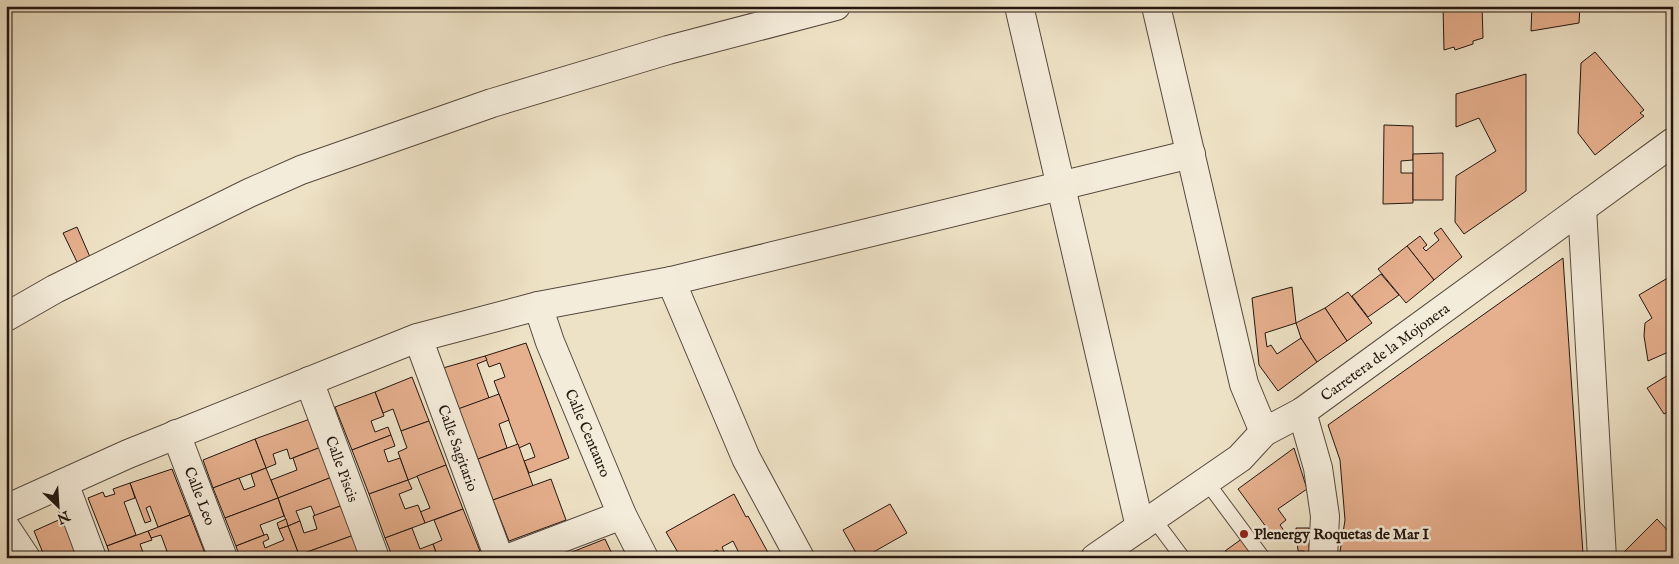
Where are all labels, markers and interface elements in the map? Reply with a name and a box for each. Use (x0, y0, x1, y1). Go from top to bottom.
street label: Carretera de la Mojonera (1317, 299, 1454, 406)
street label: Calle Centauro (560, 386, 615, 480)
street label: Calle Sagitario (433, 402, 482, 494)
street label: Calle Piscis (321, 433, 362, 505)
street label: Calle Leo (180, 464, 219, 528)
north arrow (32, 482, 82, 532)
text: N (54, 506, 73, 528)
place label: Plenergy Roquetas de Mar I (1254, 525, 1429, 544)
marker: Plenergy Roquetas de Mar I (1238, 528, 1250, 540)

